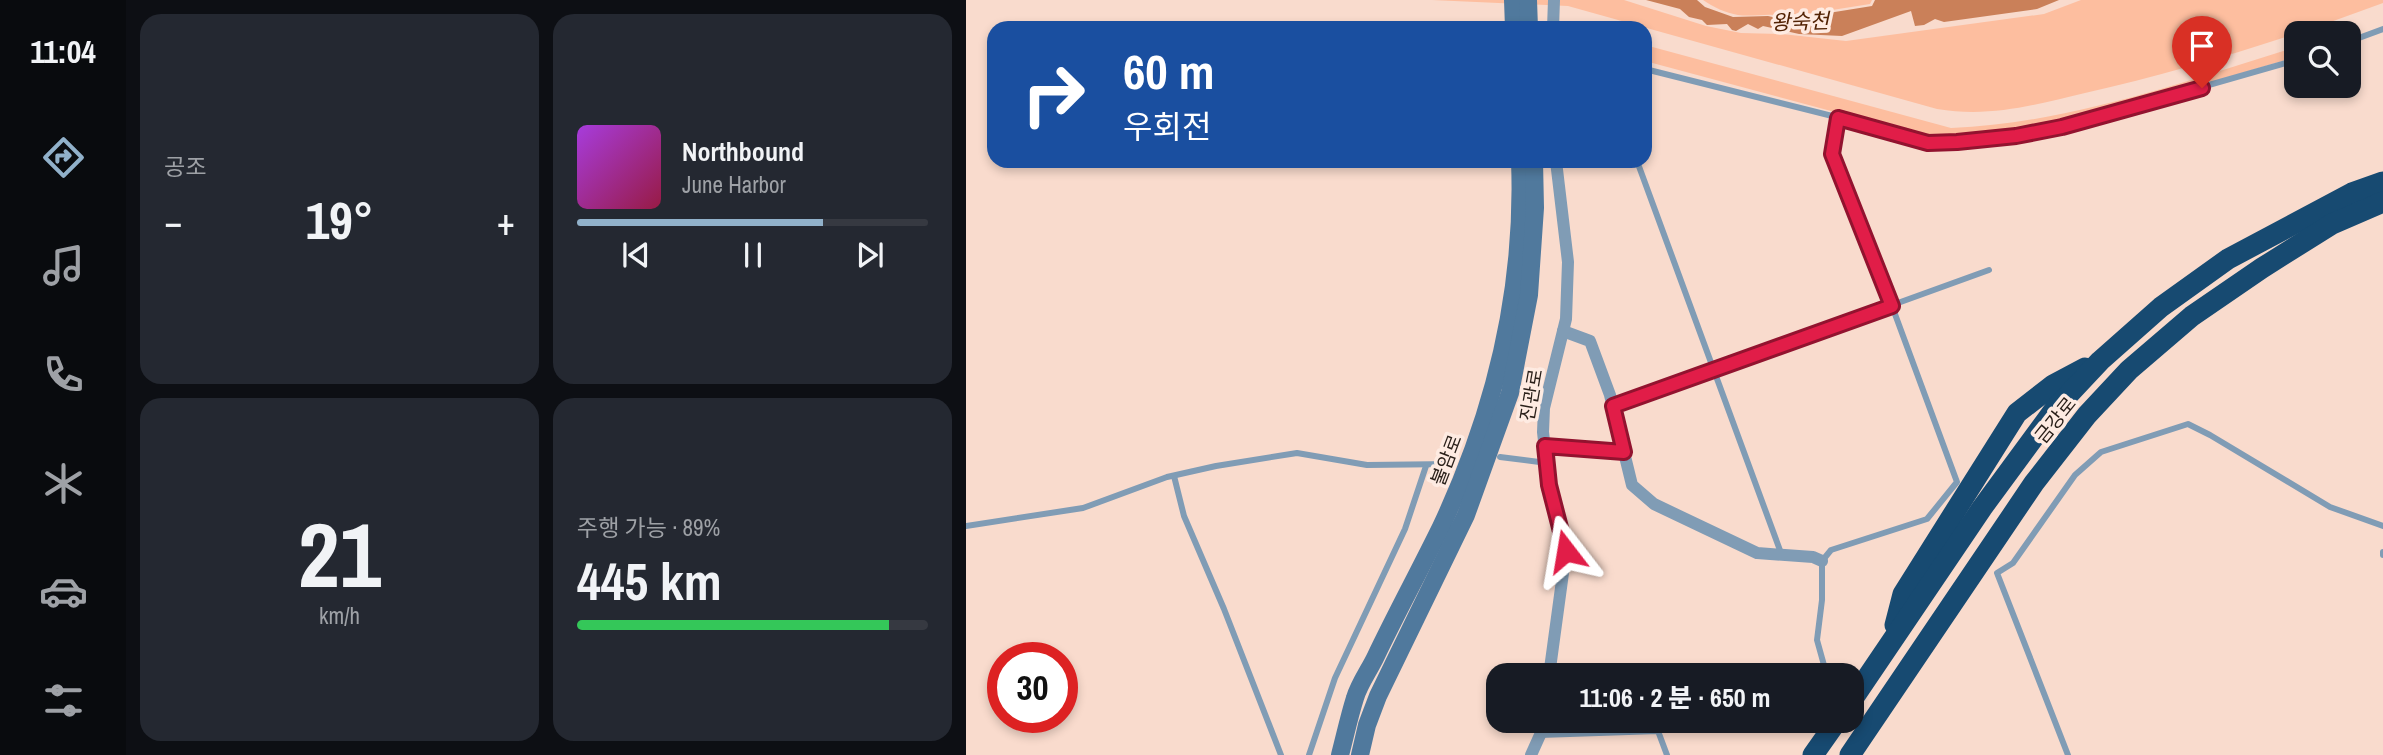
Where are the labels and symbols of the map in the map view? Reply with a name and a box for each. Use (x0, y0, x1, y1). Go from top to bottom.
water label: 왕숙천 (1771, 6, 1832, 37)
pin (2172, 16, 2232, 88)
street label: 진관로 (1514, 367, 1548, 423)
street label: 금강로 (2028, 391, 2082, 449)
street label: 불암로 (1424, 431, 1468, 489)
position arrow (1529, 514, 1603, 588)
speed limit sign: 30 (987, 642, 1078, 733)

